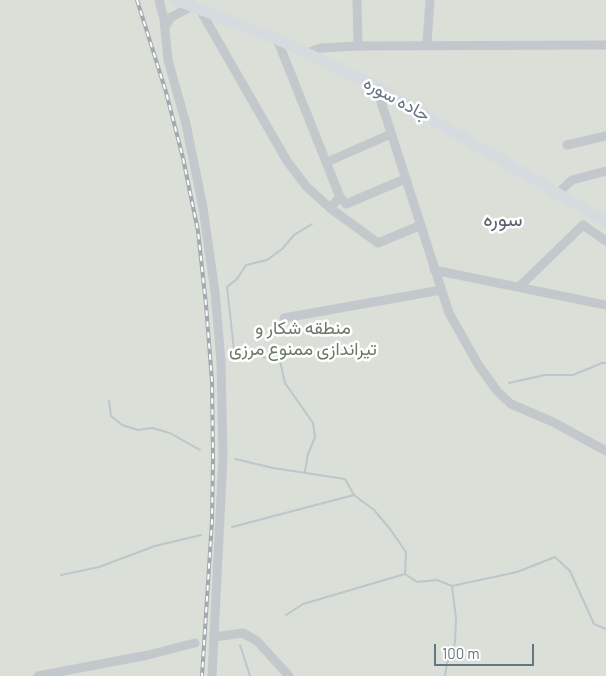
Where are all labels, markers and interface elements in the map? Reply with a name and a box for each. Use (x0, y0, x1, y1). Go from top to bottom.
street label: جاده سوره (360, 72, 434, 126)
district label: سوره (483, 207, 523, 231)
park label: منطقه شکار و تیراندازی ممنوع مرزی (229, 317, 377, 359)
scale bar (436, 634, 536, 666)
text: 100 m (442, 644, 480, 662)

